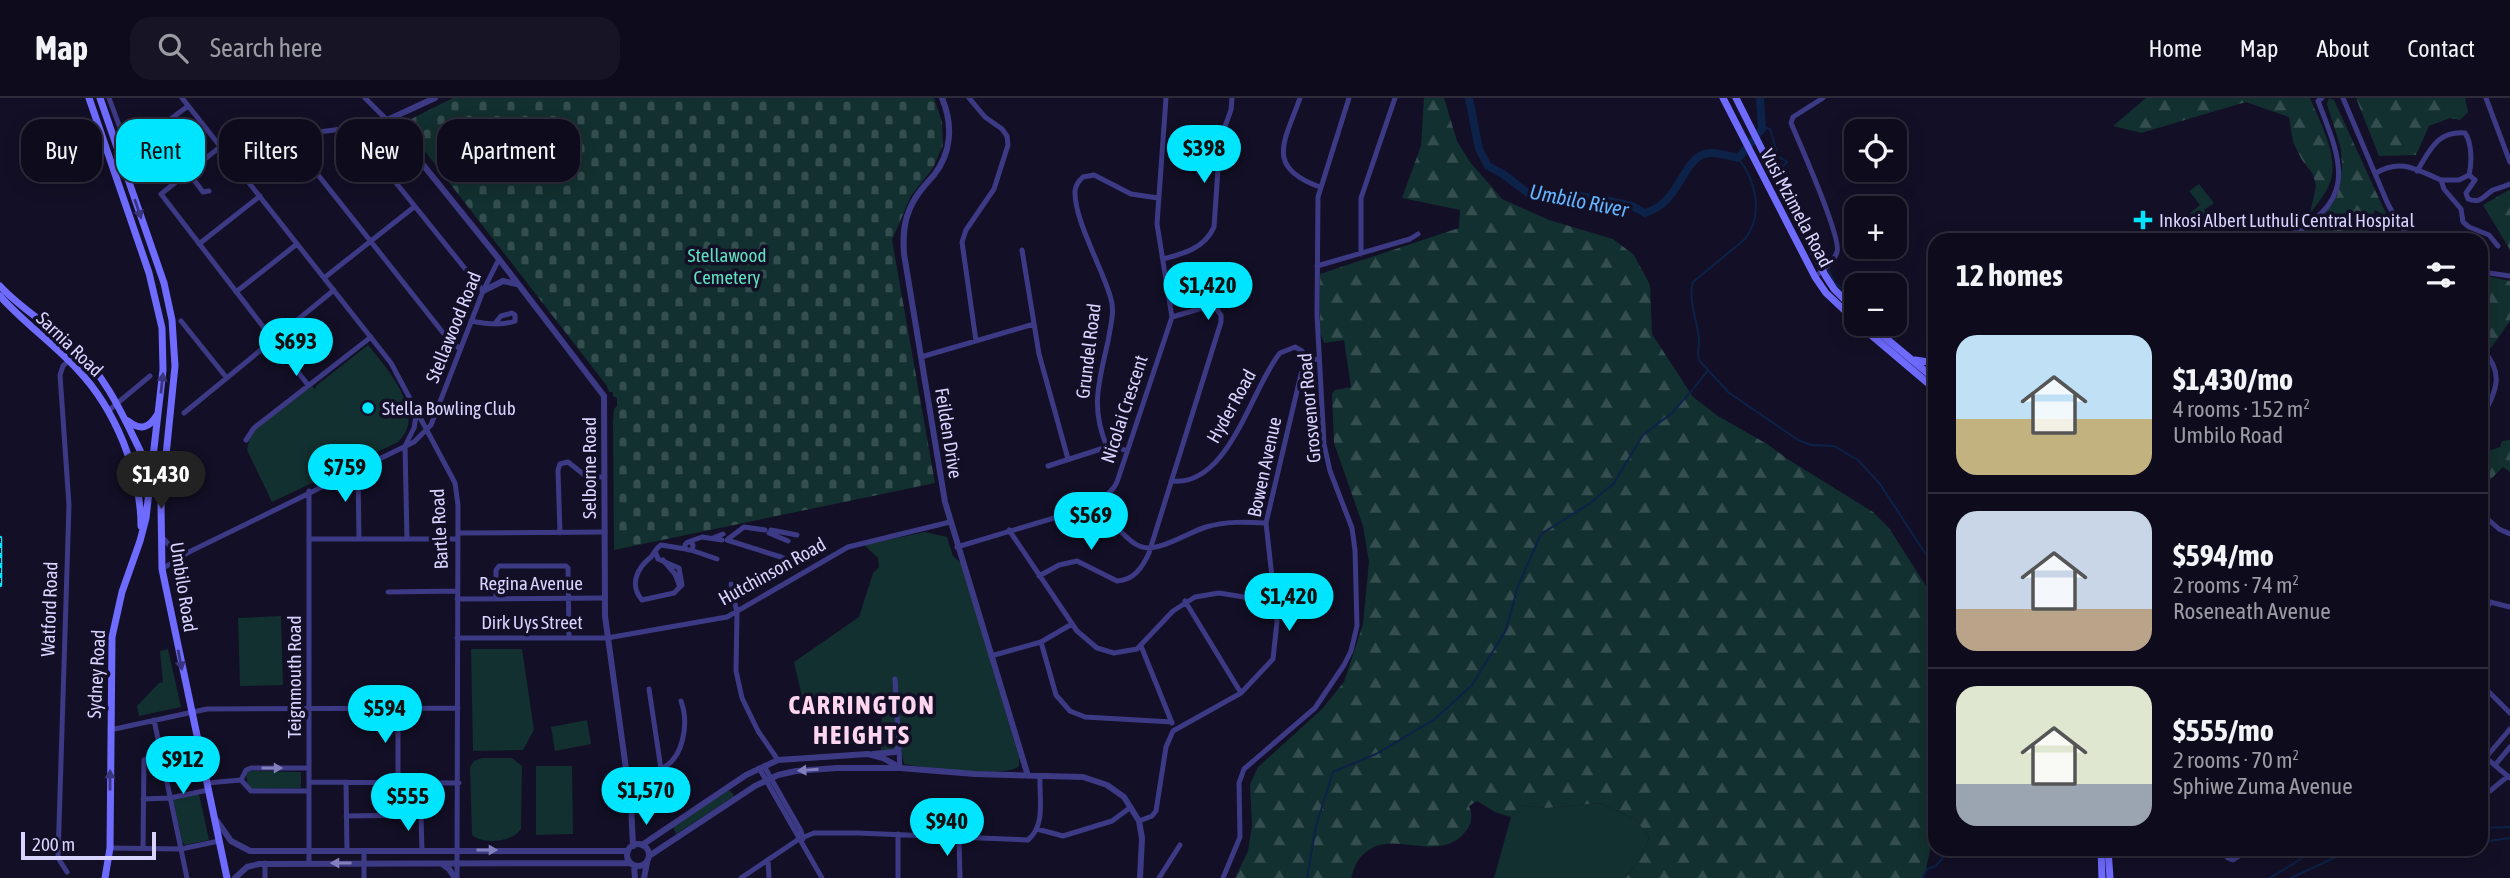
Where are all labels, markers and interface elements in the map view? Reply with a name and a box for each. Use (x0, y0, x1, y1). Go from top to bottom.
search box (130, 17, 620, 80)
text: Map (35, 29, 88, 67)
icon: search (154, 29, 192, 67)
text: Search here (210, 33, 322, 63)
text: Home (2148, 35, 2202, 62)
text: Map (2240, 35, 2278, 62)
text: About (2316, 35, 2369, 62)
text: Contact (2407, 35, 2475, 62)
chip: Buy (21, 119, 102, 182)
chip: Rent (116, 119, 205, 182)
chip: Filters (219, 119, 322, 182)
chip: New (336, 119, 423, 182)
chip: Apartment (437, 119, 580, 182)
map controls (1844, 119, 1907, 336)
button: locate (1844, 119, 1907, 182)
pin: $398 (1163, 126, 1245, 185)
text: $398 (1183, 135, 1225, 161)
street label: Vusi Mzimela Road (1757, 145, 1837, 271)
water label: Umbilo River (1528, 179, 1631, 221)
button: + (1844, 196, 1907, 259)
one-way arrow (133, 198, 144, 219)
place label: Inkosi Albert Luthuli Central Hospital (2159, 209, 2414, 231)
marker: Inkosi Albert Luthuli Central Hospital (2133, 210, 2153, 230)
park label: Stellawood Cemetery (688, 244, 766, 288)
icon: filters (2422, 256, 2460, 294)
text: 12 homes (1956, 258, 2063, 292)
pin: $1,420 (1151, 262, 1265, 322)
street label: Stellawood Road (421, 268, 485, 386)
text: $1,420 (1180, 272, 1237, 298)
button: − (1844, 273, 1907, 336)
street label: Grundel Road (1071, 302, 1105, 400)
street label: Sarnia Road (32, 307, 108, 381)
pin: $693 (255, 318, 337, 378)
text: $693 (275, 328, 317, 354)
street label: Nicolai Crescent (1096, 352, 1152, 466)
street label: Grosvenor Road (1293, 352, 1325, 464)
text: $1,430/mo (2173, 362, 2293, 396)
icon: home (2012, 363, 2096, 447)
street label: Hyder Road (1202, 365, 1260, 447)
one-way arrow (156, 372, 167, 394)
street label: Feilden Drive (931, 386, 967, 480)
text: 4 rooms · 152 m² (2173, 396, 2310, 422)
place label: Stella Bowling Club (382, 397, 516, 419)
marker: Stella Bowling Club (360, 400, 376, 416)
street label: Bowen Avenue (1243, 415, 1285, 519)
street label: Selborne Road (578, 417, 600, 519)
text: Umbilo Road (2173, 422, 2283, 448)
pin: $759 (304, 444, 386, 504)
pin: $1,430 (104, 452, 218, 511)
text: $759 (324, 454, 366, 480)
text: $1,430 (133, 461, 190, 487)
street label: Bartle Road (426, 488, 452, 570)
pin: $569 (1050, 492, 1132, 552)
text: $569 (1070, 502, 1112, 528)
street label: Hutchinson Road (715, 533, 829, 609)
text: $594/mo (2173, 538, 2274, 572)
icon: home (2012, 539, 2096, 623)
street label: Umbilo Road (166, 540, 202, 634)
street label: Watford Road (36, 561, 62, 657)
street label: Regina Avenue (479, 572, 583, 594)
text: 2 rooms · 74 m² (2173, 572, 2299, 598)
pin: $1,420 (1232, 574, 1346, 633)
text: $1,420 (1261, 583, 1318, 609)
text: Roseneath Avenue (2173, 598, 2331, 624)
street label: Dirk Uys Street (481, 611, 583, 633)
street label: Teignmouth Road (283, 616, 305, 738)
street label: Sydney Road (83, 629, 109, 719)
one-way arrow (175, 649, 186, 671)
pin: $594 (344, 686, 426, 745)
district label: CARRINGTON HEIGHTS (788, 690, 936, 750)
text: $594 (364, 695, 406, 721)
text: $555/mo (2173, 713, 2274, 747)
icon: home (2012, 714, 2096, 798)
pin: $912 (142, 736, 224, 796)
text: $912 (162, 746, 204, 772)
text: 2 rooms · 70 m² (2173, 747, 2299, 773)
one-way arrow (261, 762, 283, 774)
one-way arrow (796, 765, 818, 776)
one-way arrow (104, 768, 116, 790)
pin: $1,570 (589, 768, 703, 827)
text: Sphiwe Zuma Avenue (2173, 773, 2353, 799)
pin: $555 (367, 774, 449, 833)
text: $1,570 (618, 777, 675, 803)
text: $555 (387, 783, 429, 809)
pin: $940 (906, 798, 988, 858)
text: $940 (926, 808, 968, 834)
scale bar (21, 829, 156, 861)
text: 200 m (32, 833, 75, 855)
one-way arrow (476, 844, 498, 856)
one-way arrow (330, 857, 352, 869)

